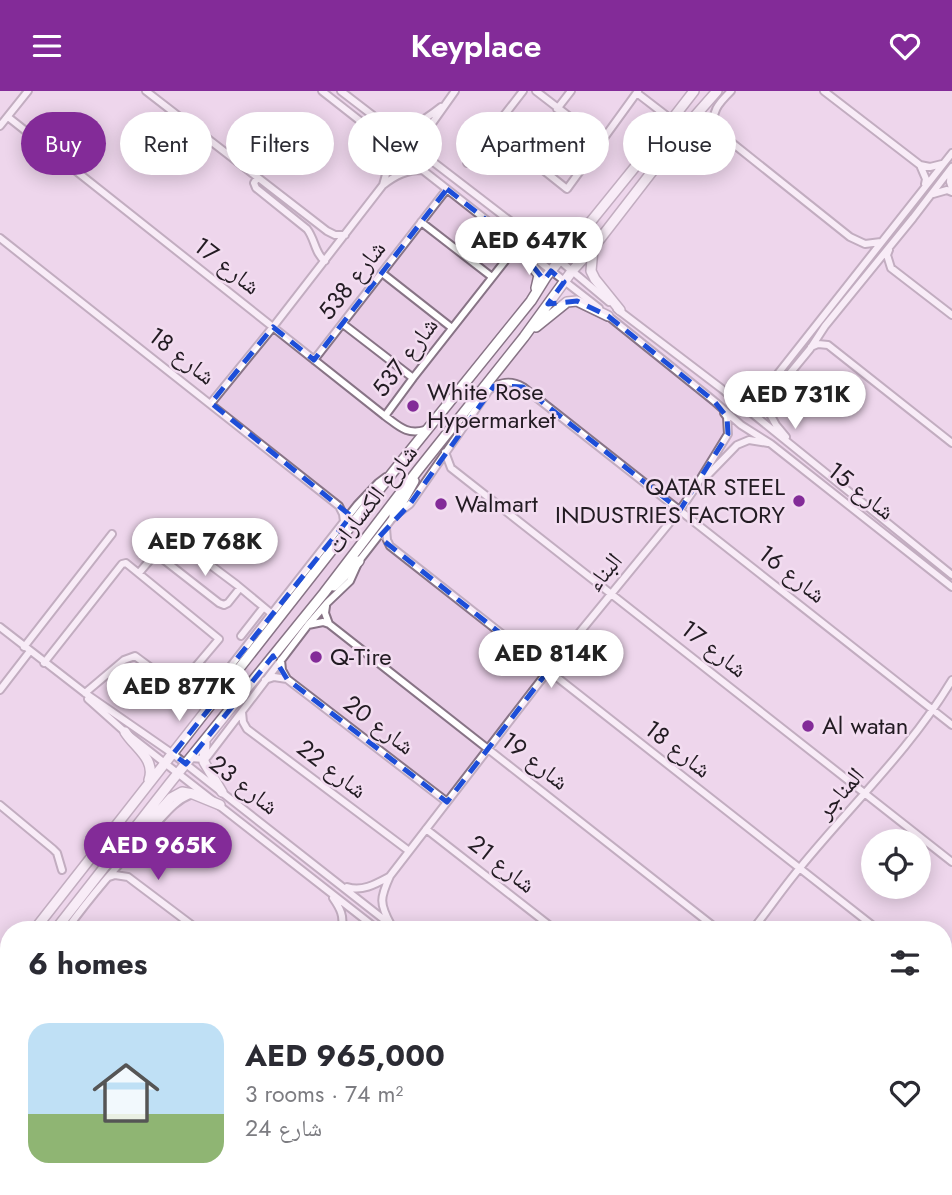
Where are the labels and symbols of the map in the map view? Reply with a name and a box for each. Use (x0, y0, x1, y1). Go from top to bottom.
pin: AED 647K (457, 218, 601, 277)
street label: شارع 17 (186, 228, 268, 303)
street label: شارع 538 (309, 232, 394, 327)
street label: شارع 537 (363, 310, 446, 404)
street label: شارع 18 (141, 318, 223, 393)
pin: AED 731K (723, 371, 867, 431)
place label: White Rose Hypermarket (427, 374, 556, 437)
marker: White Rose Hypermarket (405, 398, 421, 414)
street label: شارع الكسارات (318, 437, 425, 561)
street label: شارع 15 (820, 453, 902, 528)
place label: QATAR STEEL INDUSTRIES FACTORY (555, 469, 786, 532)
place label: Walmart (455, 486, 538, 521)
marker: QATAR STEEL INDUSTRIES FACTORY (791, 493, 807, 509)
marker: Walmart (433, 496, 449, 512)
pin: AED 768K (133, 519, 277, 578)
street label: شارع 16 (751, 536, 834, 611)
street label: البناء (577, 545, 630, 599)
street label: شارع 17 (673, 611, 755, 686)
pin: AED 814K (479, 631, 623, 690)
place label: Q-Tire (330, 639, 392, 674)
marker: Q-Tire (308, 649, 324, 665)
pin: AED 877K (107, 663, 251, 723)
street label: شارع 20 (336, 686, 422, 763)
place label: Al watan (822, 708, 908, 743)
street label: شارع 18 (637, 711, 719, 786)
marker: Al watan (800, 718, 816, 734)
street label: شارع 19 (494, 723, 577, 798)
street label: شارع 22 (290, 731, 375, 807)
street label: شارع 23 (202, 746, 286, 823)
street label: المناجر (806, 759, 872, 827)
pin: AED 965K (86, 823, 230, 882)
street label: شارع 21 (461, 826, 544, 901)

